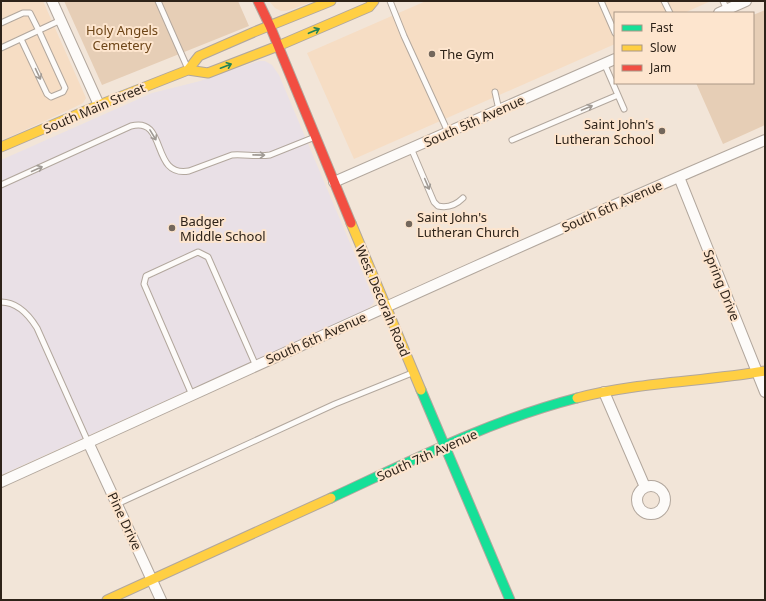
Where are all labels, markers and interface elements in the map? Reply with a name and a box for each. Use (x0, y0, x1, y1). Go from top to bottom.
legend (614, 12, 754, 84)
text: Fast (650, 19, 674, 36)
park label: Holy Angels Cemetery (86, 21, 158, 54)
one-way arrow (307, 27, 319, 34)
text: Slow (650, 39, 677, 56)
place label: The Gym (440, 45, 494, 63)
marker: The Gym (427, 49, 437, 59)
text: Jam (649, 59, 671, 76)
one-way arrow (219, 62, 231, 70)
one-way arrow (35, 68, 42, 80)
street label: South Main Street (40, 78, 148, 138)
street label: South 5th Avenue (421, 91, 527, 151)
one-way arrow (580, 104, 592, 111)
place label: Saint John's Lutheran School (555, 115, 654, 148)
marker: Saint John's Lutheran School (657, 126, 667, 136)
one-way arrow (149, 129, 157, 141)
one-way arrow (252, 152, 265, 159)
one-way arrow (30, 164, 42, 172)
street label: South 6th Avenue (559, 176, 665, 236)
one-way arrow (423, 178, 431, 190)
place label: Saint John's Lutheran Church (417, 208, 519, 241)
place label: Badger Middle School (180, 212, 266, 245)
marker: Saint John's Lutheran Church (404, 219, 414, 229)
marker: Badger Middle School (167, 223, 177, 233)
street label: West Decorah Road (351, 243, 415, 359)
street label: Spring Drive (700, 247, 744, 323)
street label: South 6th Avenue (263, 308, 369, 368)
street label: South 7th Avenue (374, 425, 480, 485)
street label: Pine Drive (104, 489, 146, 553)

